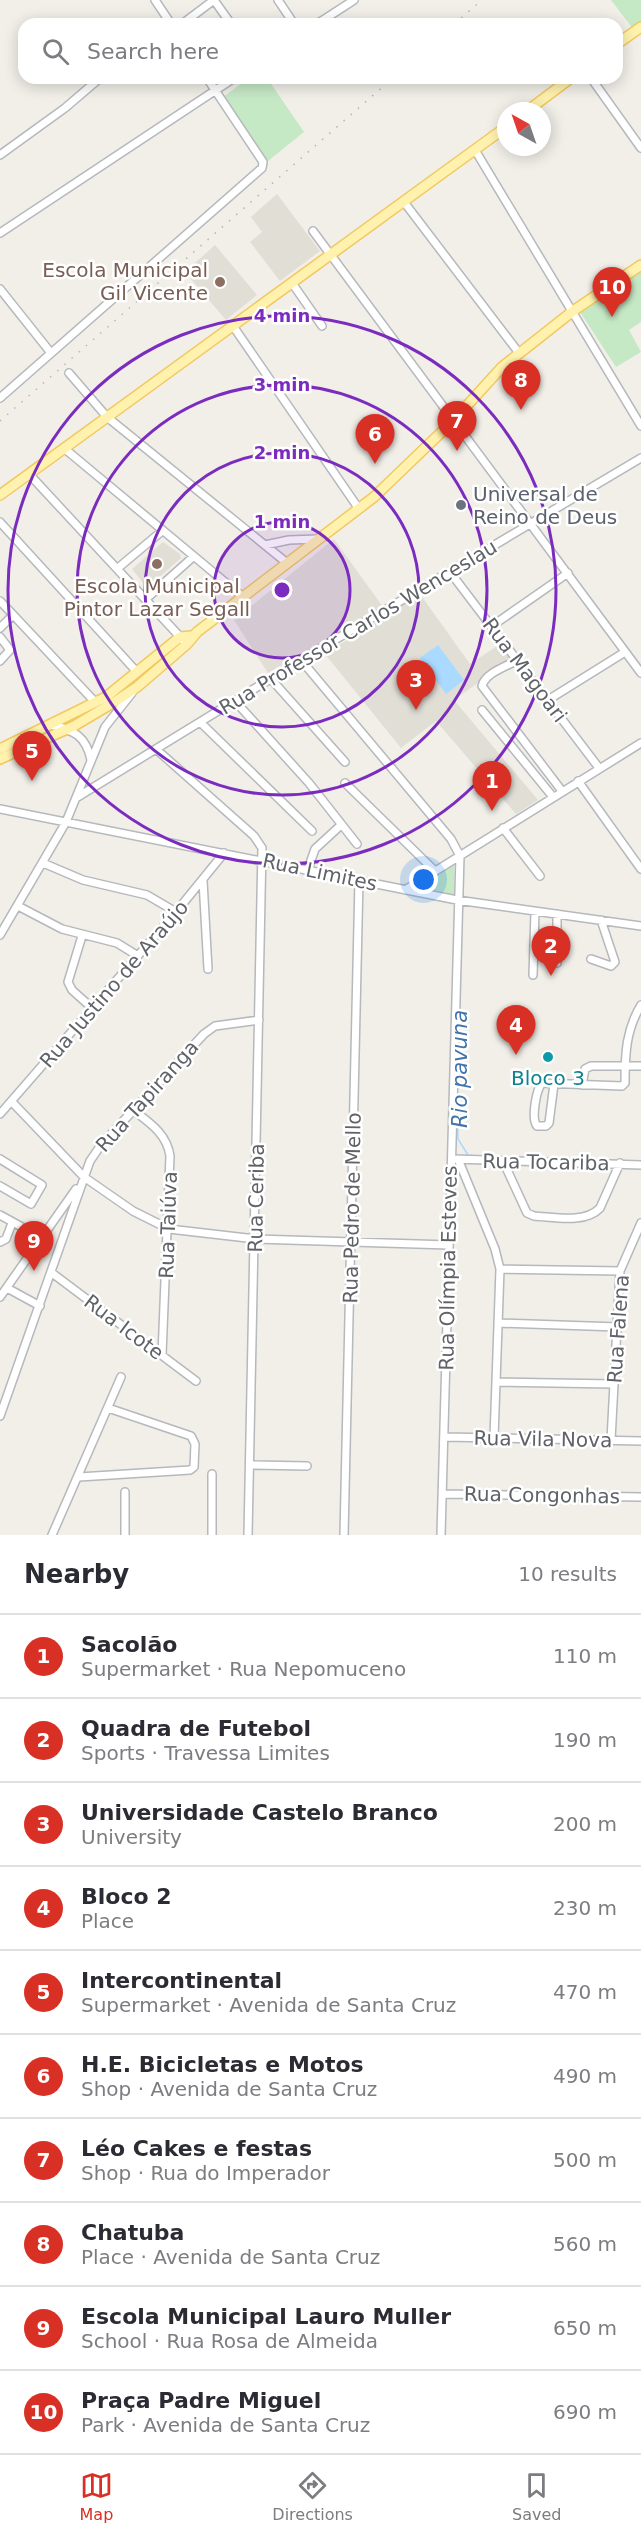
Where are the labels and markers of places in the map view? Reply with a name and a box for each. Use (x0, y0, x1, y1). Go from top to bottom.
place label: Escola Municipal Gil Vicente (42, 258, 208, 305)
pin: 10 (592, 268, 632, 317)
marker: Escola Municipal Gil Vicente (213, 275, 227, 289)
pin: 8 (502, 360, 540, 410)
pin: 7 (438, 402, 476, 451)
pin: 6 (356, 414, 394, 464)
place label: Universal de Reino de Deus (473, 482, 617, 529)
marker: Universal de Reino de Deus (454, 498, 468, 512)
marker: Escola Municipal Pintor Lazar Segall (150, 557, 164, 571)
place label: Escola Municipal Pintor Lazar Segall (64, 574, 250, 621)
centre of rings (272, 580, 292, 600)
pin: 3 (396, 660, 436, 710)
pin: 5 (12, 732, 51, 781)
pin: 1 (472, 762, 512, 811)
pin: 2 (532, 926, 570, 976)
pin: 4 (496, 1006, 536, 1055)
marker: Bloco 3 (541, 1050, 555, 1064)
place label: Bloco 3 (511, 1066, 585, 1090)
pin: 9 (15, 1222, 54, 1271)

